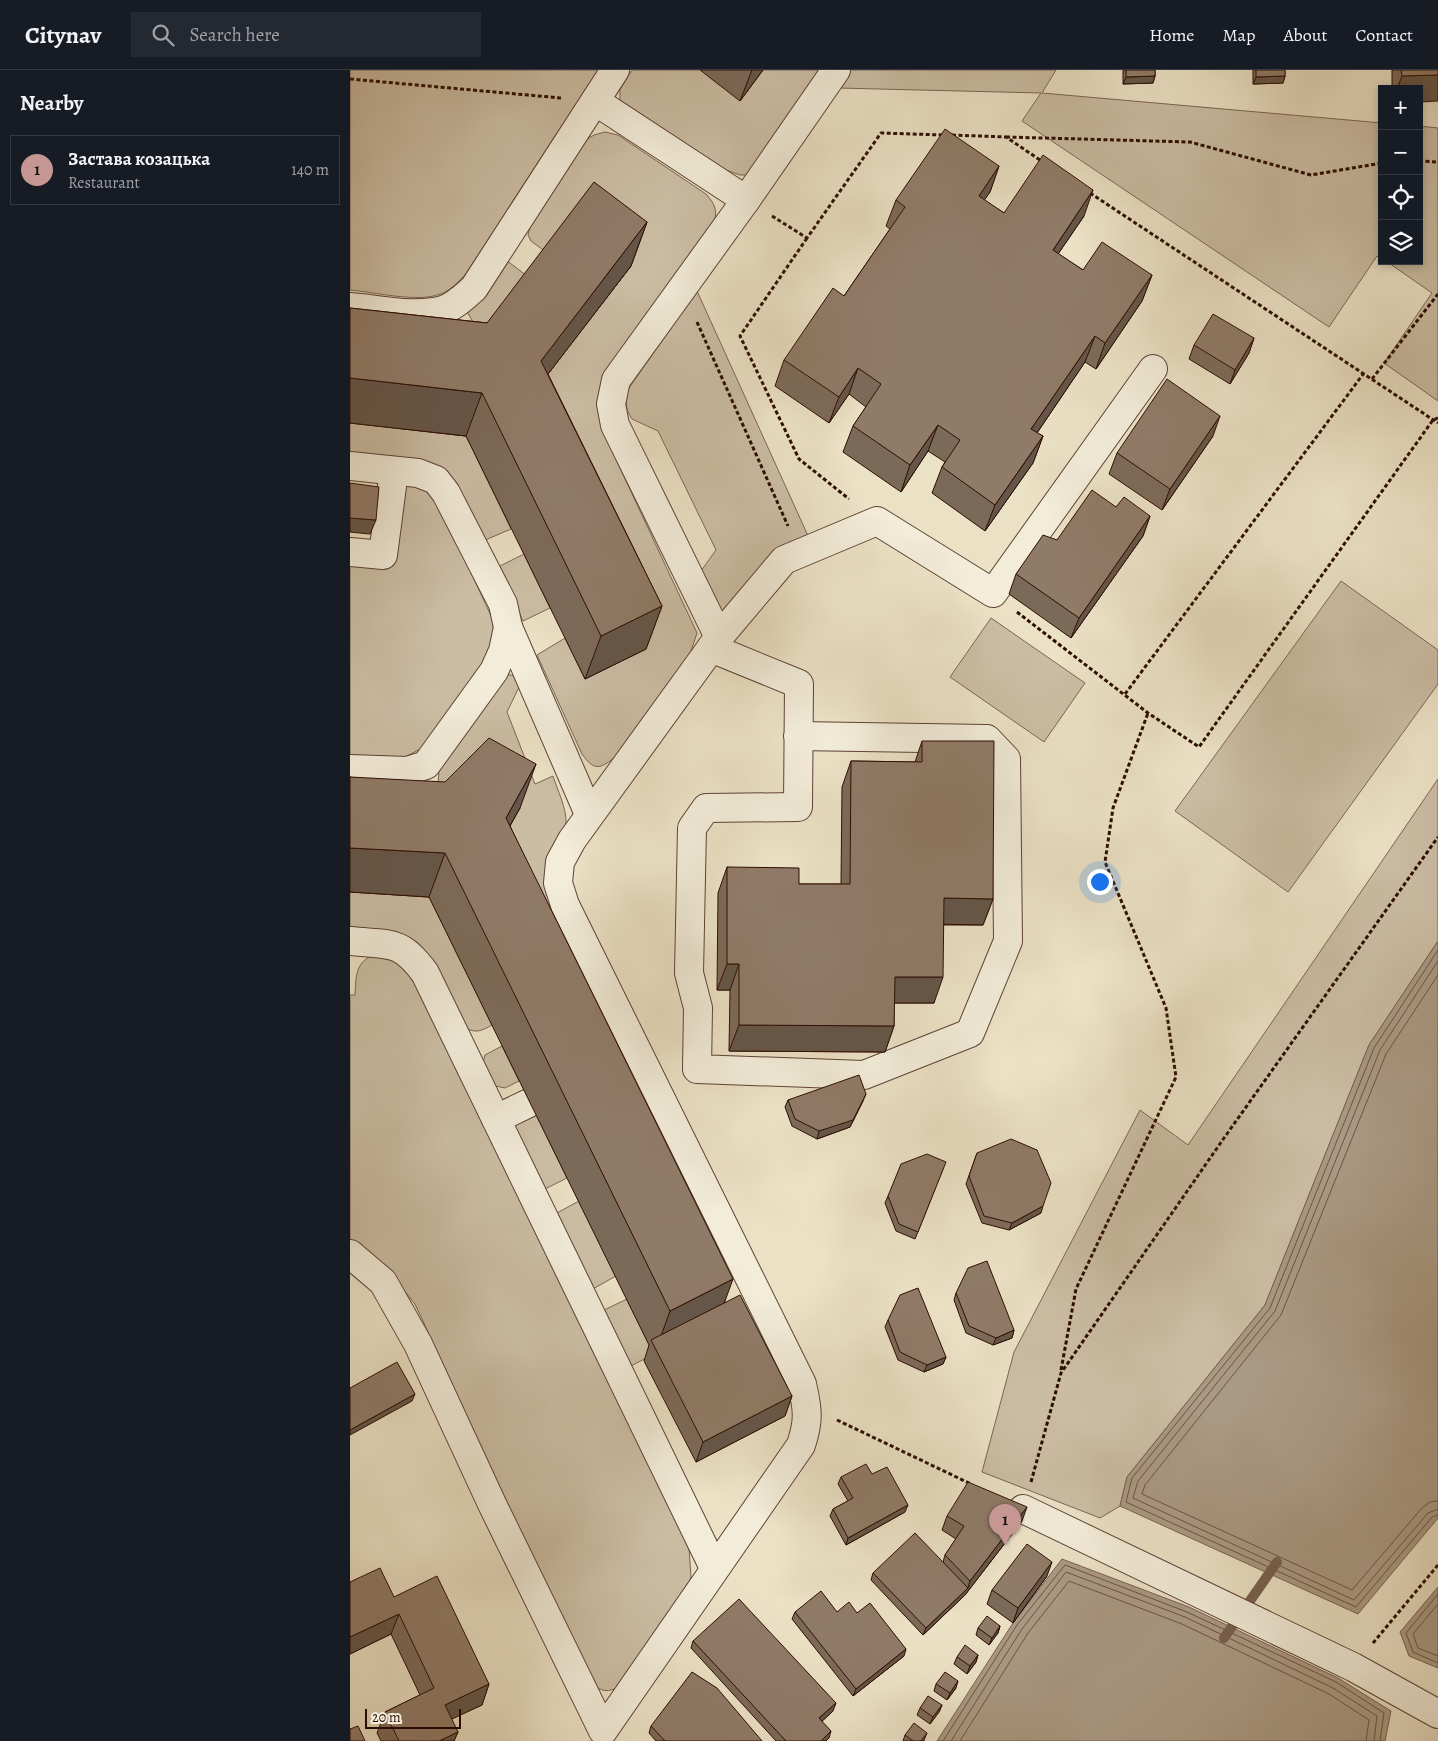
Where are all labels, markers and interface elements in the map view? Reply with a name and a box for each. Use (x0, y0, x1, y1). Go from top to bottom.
search box (131, 12, 481, 57)
text: Citynav (25, 19, 101, 51)
icon: search (149, 21, 177, 49)
text: Search here (189, 22, 280, 48)
text: Home (1149, 23, 1194, 47)
text: Map (1222, 23, 1255, 47)
text: About (1283, 23, 1327, 47)
text: Contact (1355, 23, 1413, 47)
map controls (1378, 85, 1423, 265)
button: + (1378, 85, 1423, 130)
text: Nearby (20, 89, 83, 117)
button: − (1378, 130, 1423, 175)
text: Застава козацька (68, 146, 210, 172)
text: 1 (34, 159, 40, 181)
text: 140 m (291, 159, 329, 181)
text: Restaurant (68, 172, 140, 194)
button: locate (1378, 175, 1423, 220)
button: layers (1378, 220, 1423, 265)
your location (1087, 869, 1113, 895)
pin: 1 (989, 1504, 1021, 1545)
scale bar (365, 1706, 461, 1729)
text: 20 m (372, 1708, 401, 1727)

